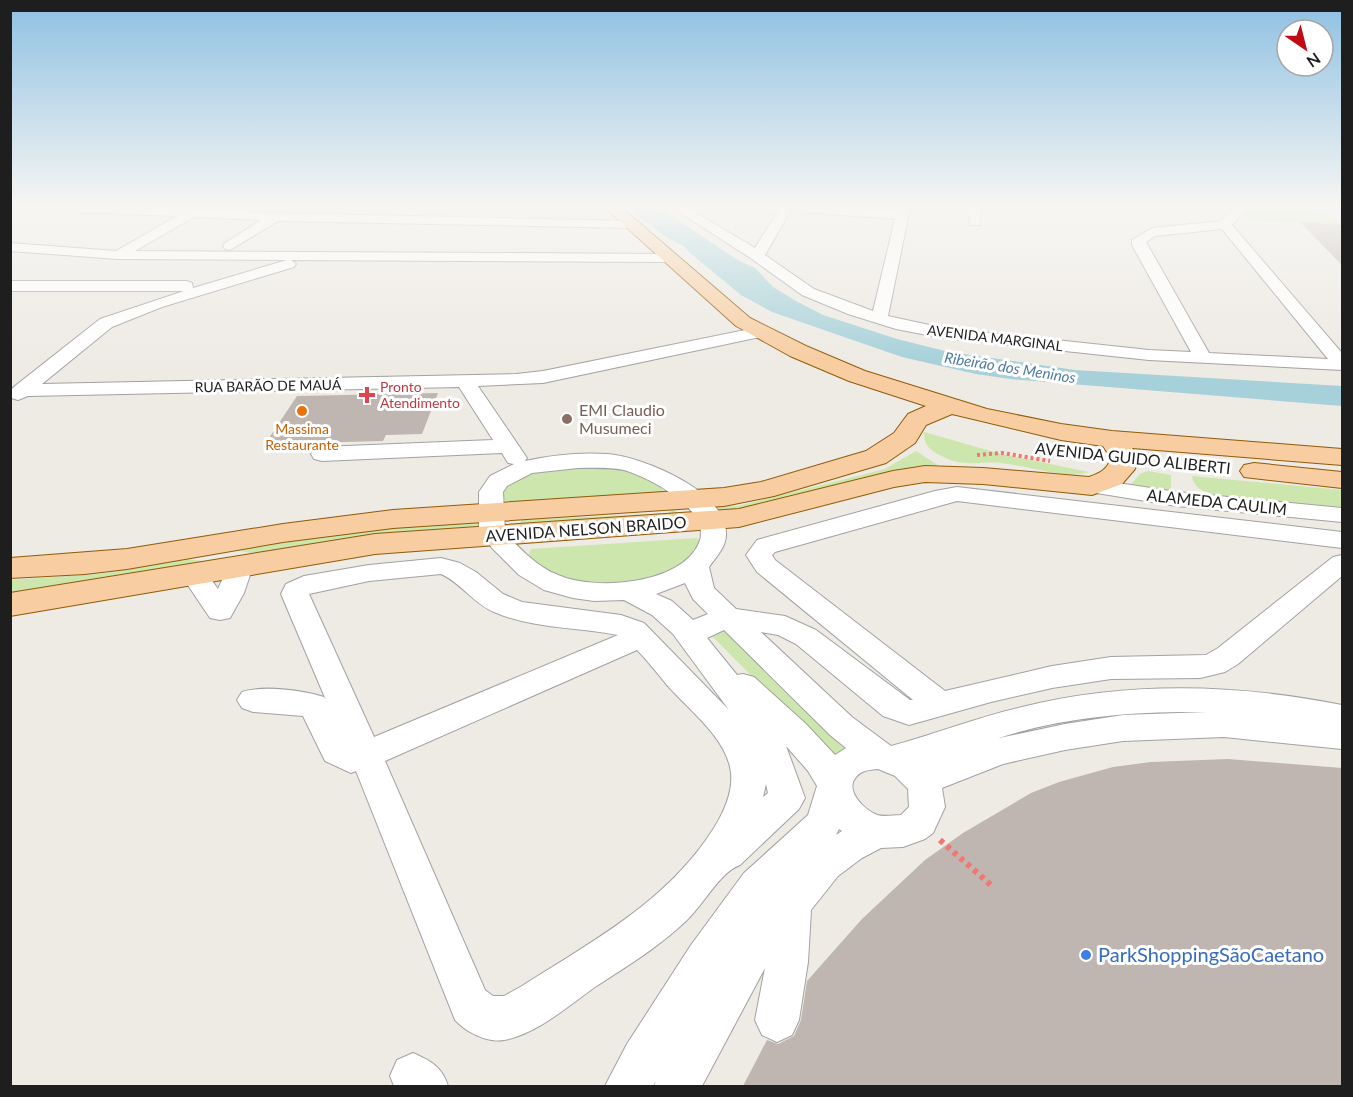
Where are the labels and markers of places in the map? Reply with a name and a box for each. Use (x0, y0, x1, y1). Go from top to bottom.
place label: Pronto Atendimento (380, 378, 460, 411)
marker: Pronto Atendimento (358, 386, 376, 404)
place label: EMI Claudio Musumeci (579, 400, 665, 437)
marker: Massima Restaurante (295, 404, 309, 418)
marker: EMI Claudio Musumeci (560, 412, 574, 426)
place label: Massima Restaurante (265, 420, 339, 453)
place label: ParkShoppingSãoCaetano (1098, 942, 1324, 966)
marker: ParkShoppingSãoCaetano (1079, 948, 1093, 962)

